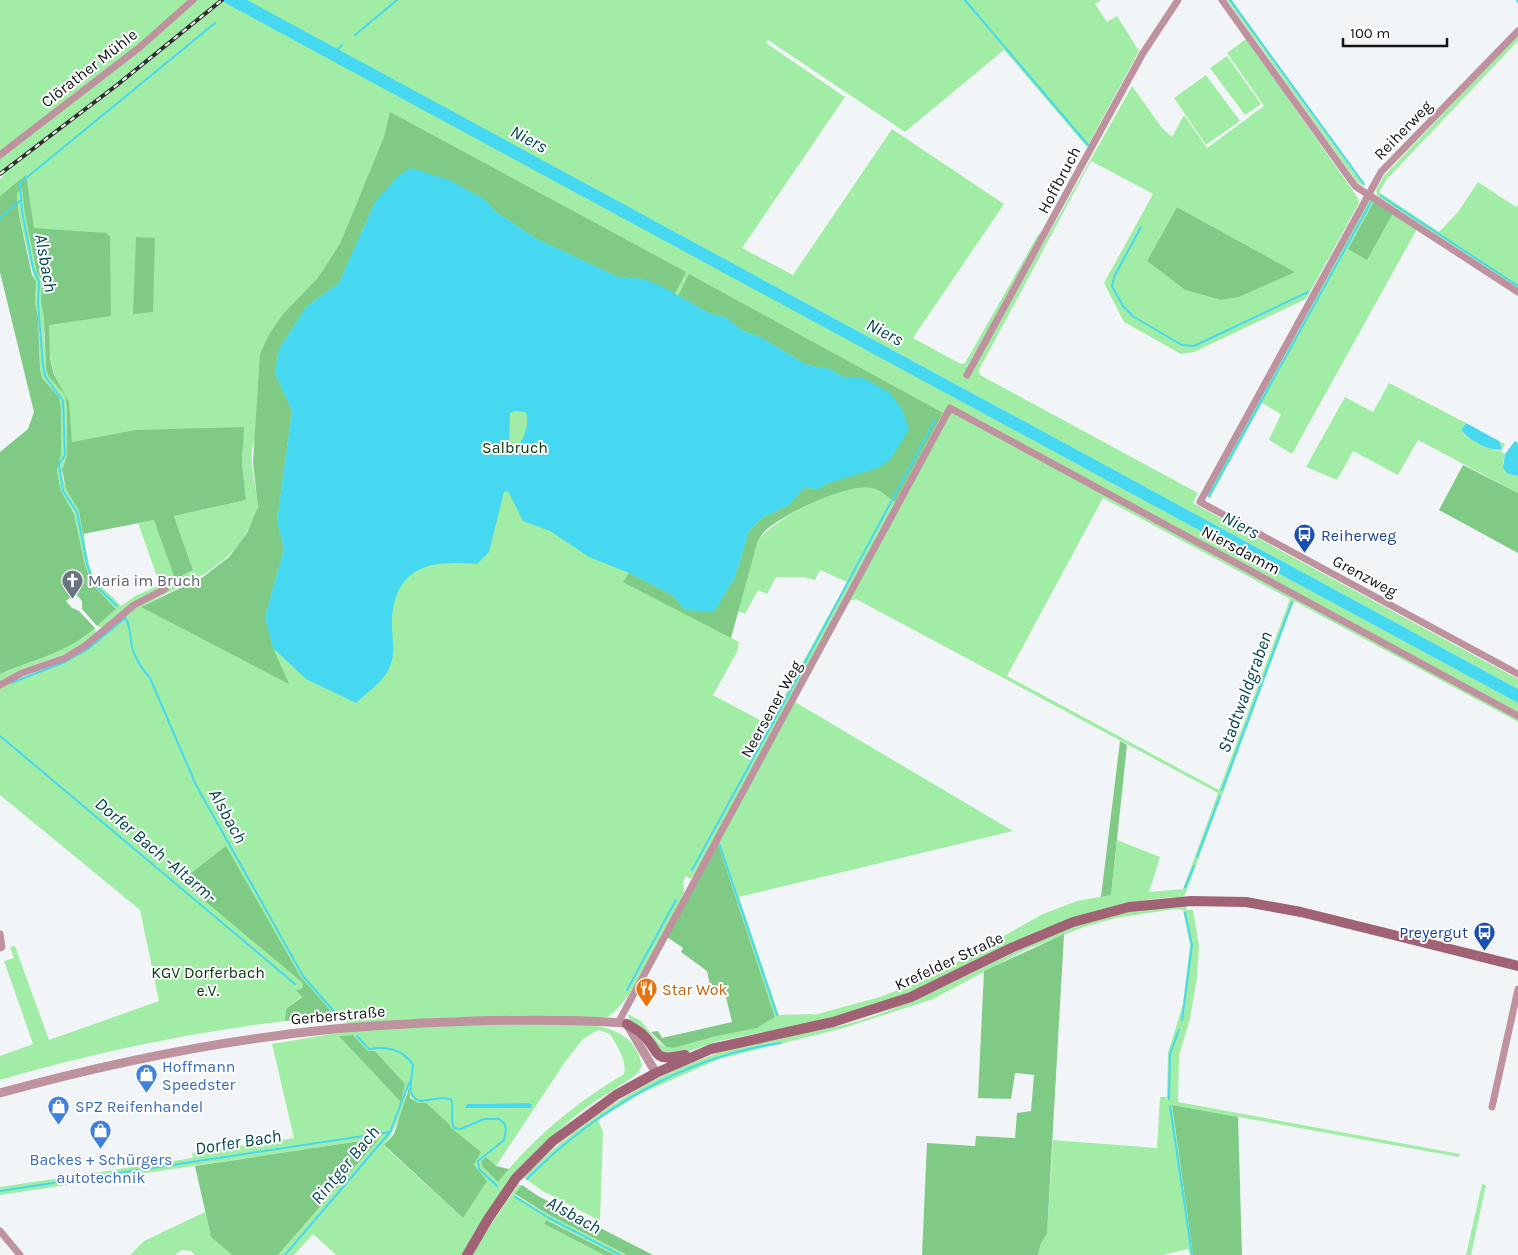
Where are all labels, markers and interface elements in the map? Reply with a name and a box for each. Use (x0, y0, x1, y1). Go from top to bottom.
scale bar (1343, 15, 1447, 47)
text: 100 m (1350, 24, 1390, 42)
street label: Clörather Mühle (37, 25, 141, 111)
street label: Reiherweg (1370, 96, 1436, 164)
water label: Niers (507, 120, 551, 158)
street label: Hoffbruch (1033, 143, 1085, 217)
water label: Alsbach (30, 232, 62, 294)
water label: Niers (863, 313, 907, 351)
park label: Salbruch (482, 438, 548, 457)
water label: Niers (1219, 506, 1263, 544)
street label: Niersdamm (1198, 521, 1284, 579)
bus stop icon: Reiherweg (1293, 523, 1317, 554)
place label: Reiherweg (1321, 526, 1396, 545)
street label: Grenzweg (1329, 551, 1401, 601)
church icon: Maria im Bruch (60, 568, 84, 599)
place label: Maria im Bruch (88, 571, 200, 590)
water label: Stadtwaldgraben (1213, 628, 1277, 756)
street label: Neersener Weg (736, 657, 806, 761)
water label: Alsbach (204, 785, 252, 847)
water label: Dorfer Bach -Altarm- (91, 793, 222, 908)
bus stop icon: Preyergut (1472, 920, 1496, 951)
place label: Preyergut (1399, 923, 1468, 942)
street label: Krefelder Straße (892, 928, 1006, 994)
park label: KGV Dorferbach e.V. (151, 963, 265, 1000)
restaurant icon: Star Wok (634, 977, 658, 1008)
place label: Star Wok (662, 980, 728, 999)
street label: Gerberstraße (290, 1001, 386, 1029)
place label: Hoffmann Speedster (162, 1057, 236, 1094)
shop icon: Hoffmann Speedster (134, 1063, 158, 1094)
shop icon: SPZ Reifenhandel (47, 1094, 71, 1125)
place label: SPZ Reifenhandel (75, 1097, 203, 1116)
shop icon: Backes + Schürgers autotechnik (89, 1118, 113, 1149)
water label: Rintger Bach (306, 1121, 384, 1209)
water label: Dorfer Bach (193, 1124, 283, 1160)
place label: Backes + Schürgers autotechnik (30, 1150, 172, 1187)
water label: Alsbach (543, 1191, 605, 1239)

